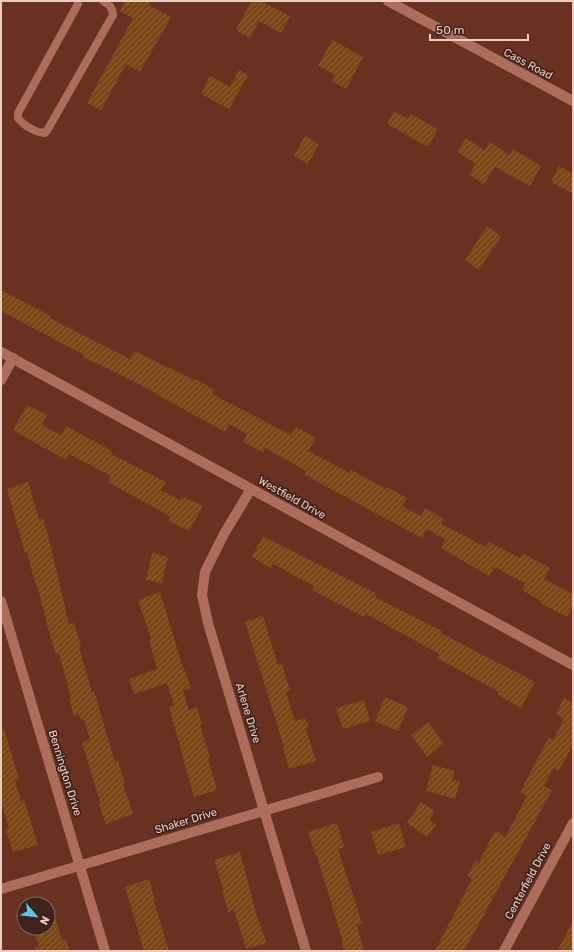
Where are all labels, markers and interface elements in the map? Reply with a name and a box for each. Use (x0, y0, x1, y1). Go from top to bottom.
scale bar (430, 16, 528, 42)
text: 50 m (436, 23, 464, 37)
street label: Cass Road (501, 46, 555, 82)
street label: Westfield Drive (256, 474, 328, 522)
street label: Arlene Drive (233, 681, 263, 745)
street label: Bennington Drive (46, 728, 84, 818)
street label: Shaker Drive (153, 805, 219, 837)
street label: Centerfield Drive (502, 840, 554, 922)
north arrow (16, 896, 56, 936)
text: N (37, 914, 52, 927)

